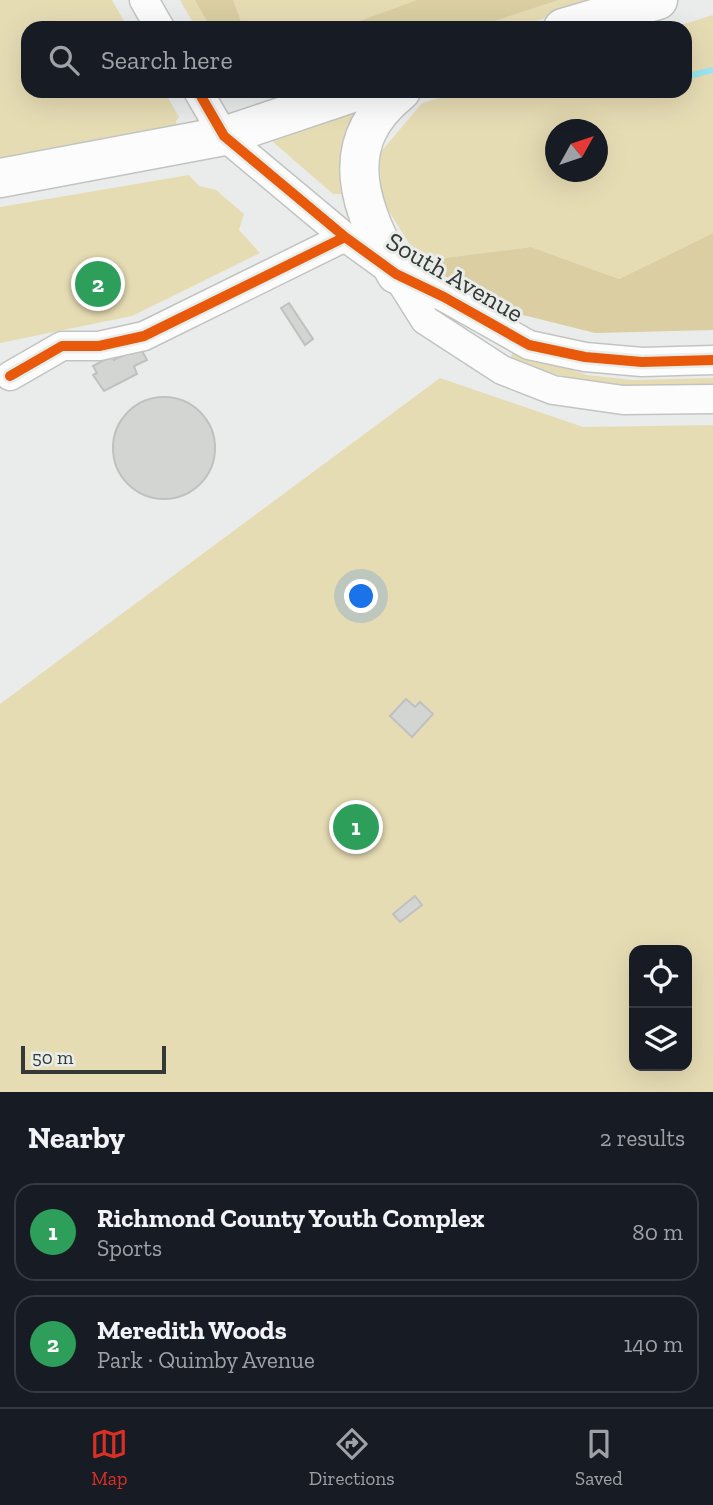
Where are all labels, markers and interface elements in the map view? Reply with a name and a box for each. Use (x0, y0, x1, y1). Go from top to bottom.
search box (21, 21, 692, 98)
icon: search (45, 41, 83, 79)
text: Search here (101, 44, 233, 76)
north arrow (545, 119, 608, 182)
street label: South Avenue (381, 225, 529, 329)
pin: 2 (75, 258, 121, 310)
your location (344, 579, 378, 613)
pin: 1 (333, 801, 379, 853)
map controls (629, 945, 692, 1071)
button: locate (629, 945, 692, 1008)
button: layers (629, 1008, 692, 1071)
scale bar (21, 1043, 166, 1075)
text: 50 m (32, 1046, 73, 1069)
text: Nearby (28, 1120, 125, 1156)
text: 2 results (600, 1124, 685, 1152)
text: Richmond County Youth Complex (97, 1202, 484, 1234)
text: 1 (48, 1218, 58, 1246)
text: 80 m (632, 1218, 683, 1246)
text: Sports (97, 1234, 162, 1262)
text: Meredith Woods (97, 1314, 287, 1346)
text: 2 (47, 1330, 59, 1358)
text: 140 m (623, 1330, 683, 1358)
text: Park · Quimby Avenue (97, 1346, 315, 1374)
tab: Map (90, 1425, 128, 1490)
tab: Directions (309, 1425, 395, 1490)
tab: Saved (575, 1425, 623, 1490)

